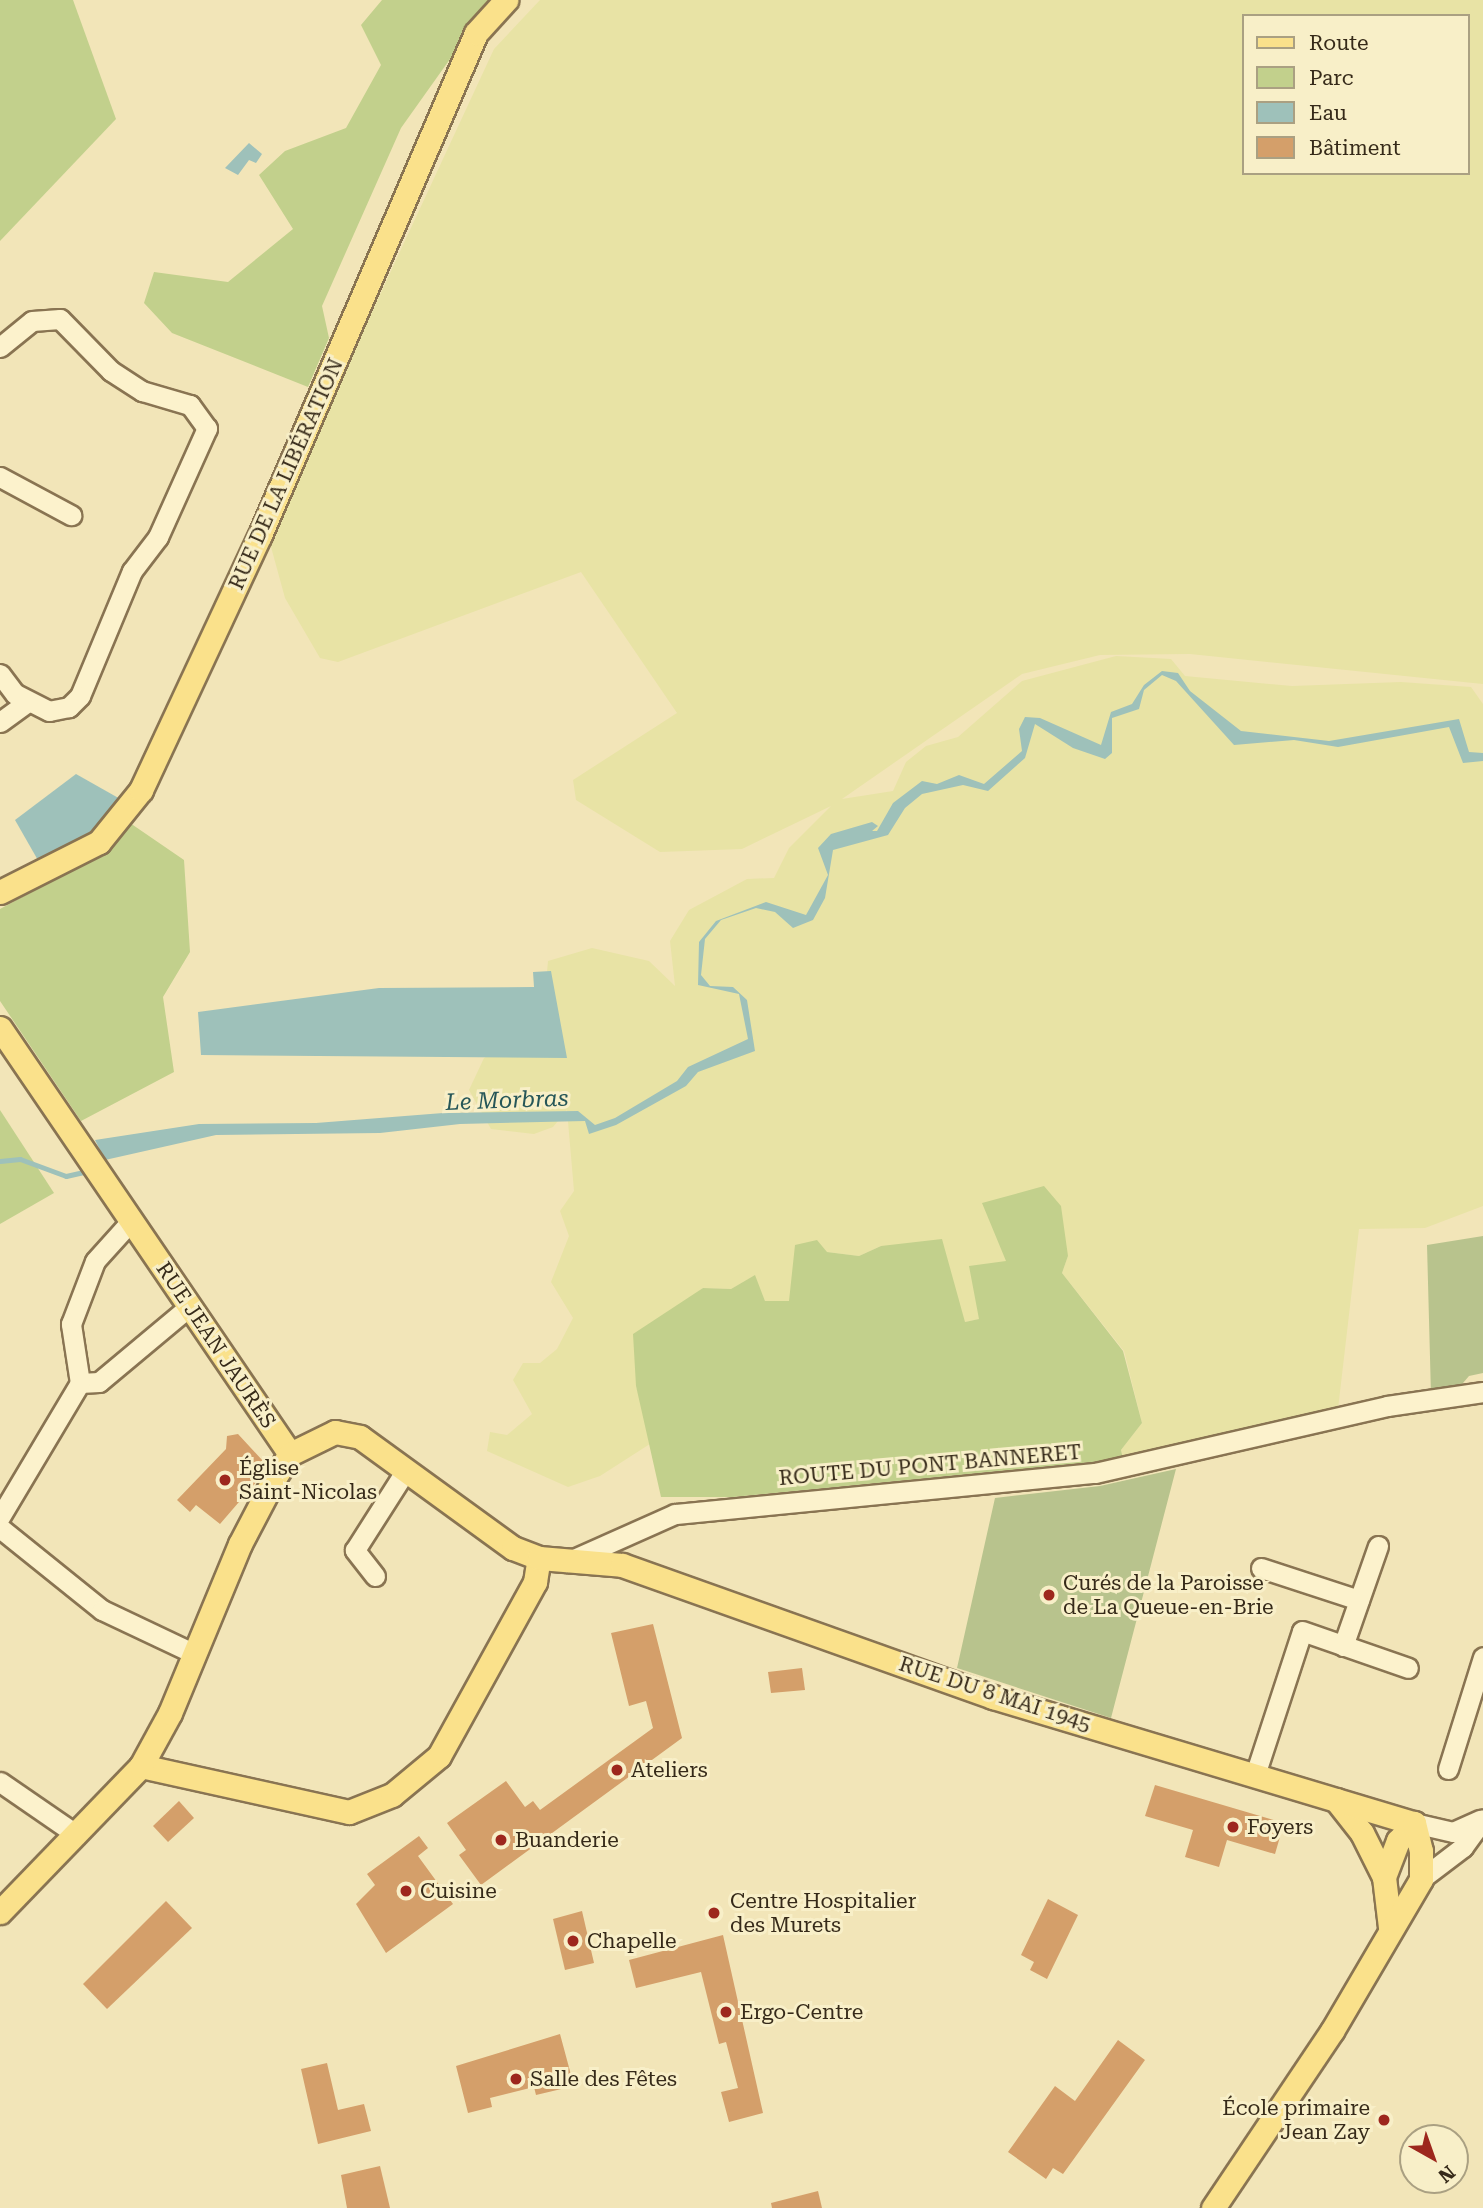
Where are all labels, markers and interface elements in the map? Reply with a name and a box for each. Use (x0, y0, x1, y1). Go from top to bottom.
legend (1242, 14, 1469, 175)
text: Route (1309, 31, 1368, 55)
text: Parc (1309, 66, 1353, 90)
text: Eau (1309, 101, 1347, 125)
text: Bâtiment (1309, 136, 1401, 160)
street label: RUE DE LA LIBÉRATION (224, 354, 348, 594)
water label: Le Morbras (445, 1085, 569, 1117)
street label: RUE JEAN JAURÈS (151, 1257, 281, 1433)
street label: ROUTE DU PONT BANNERET (778, 1439, 1082, 1491)
place label: Église Saint-Nicolas (239, 1455, 377, 1505)
marker: Église Saint-Nicolas (217, 1472, 233, 1488)
place label: Curés de la Paroisse de La Queue-en-Brie (1063, 1570, 1274, 1620)
marker: Curés de la Paroisse de La Queue-en-Brie (1041, 1587, 1057, 1603)
street label: RUE DU 8 MAI 1945 (896, 1651, 1094, 1737)
place label: Ateliers (631, 1757, 708, 1783)
marker: Ateliers (609, 1762, 625, 1778)
place label: Foyers (1247, 1814, 1313, 1840)
marker: Foyers (1225, 1819, 1241, 1835)
place label: Buanderie (515, 1827, 619, 1853)
marker: Buanderie (493, 1832, 509, 1848)
place label: Cuisine (420, 1878, 497, 1904)
marker: Cuisine (398, 1883, 414, 1899)
place label: Centre Hospitalier des Murets (730, 1888, 916, 1938)
marker: Centre Hospitalier des Murets (704, 1903, 724, 1923)
place label: Chapelle (587, 1928, 677, 1954)
marker: Chapelle (565, 1933, 581, 1949)
place label: Ergo-Centre (740, 1999, 863, 2025)
marker: Ergo-Centre (718, 2004, 734, 2020)
place label: Salle des Fêtes (530, 2066, 677, 2092)
marker: Salle des Fêtes (508, 2071, 524, 2087)
place label: École primaire Jean Zay (1222, 2095, 1370, 2145)
marker: École primaire Jean Zay (1376, 2112, 1392, 2128)
north arrow (1399, 2124, 1469, 2194)
text: N (1434, 2160, 1460, 2187)

